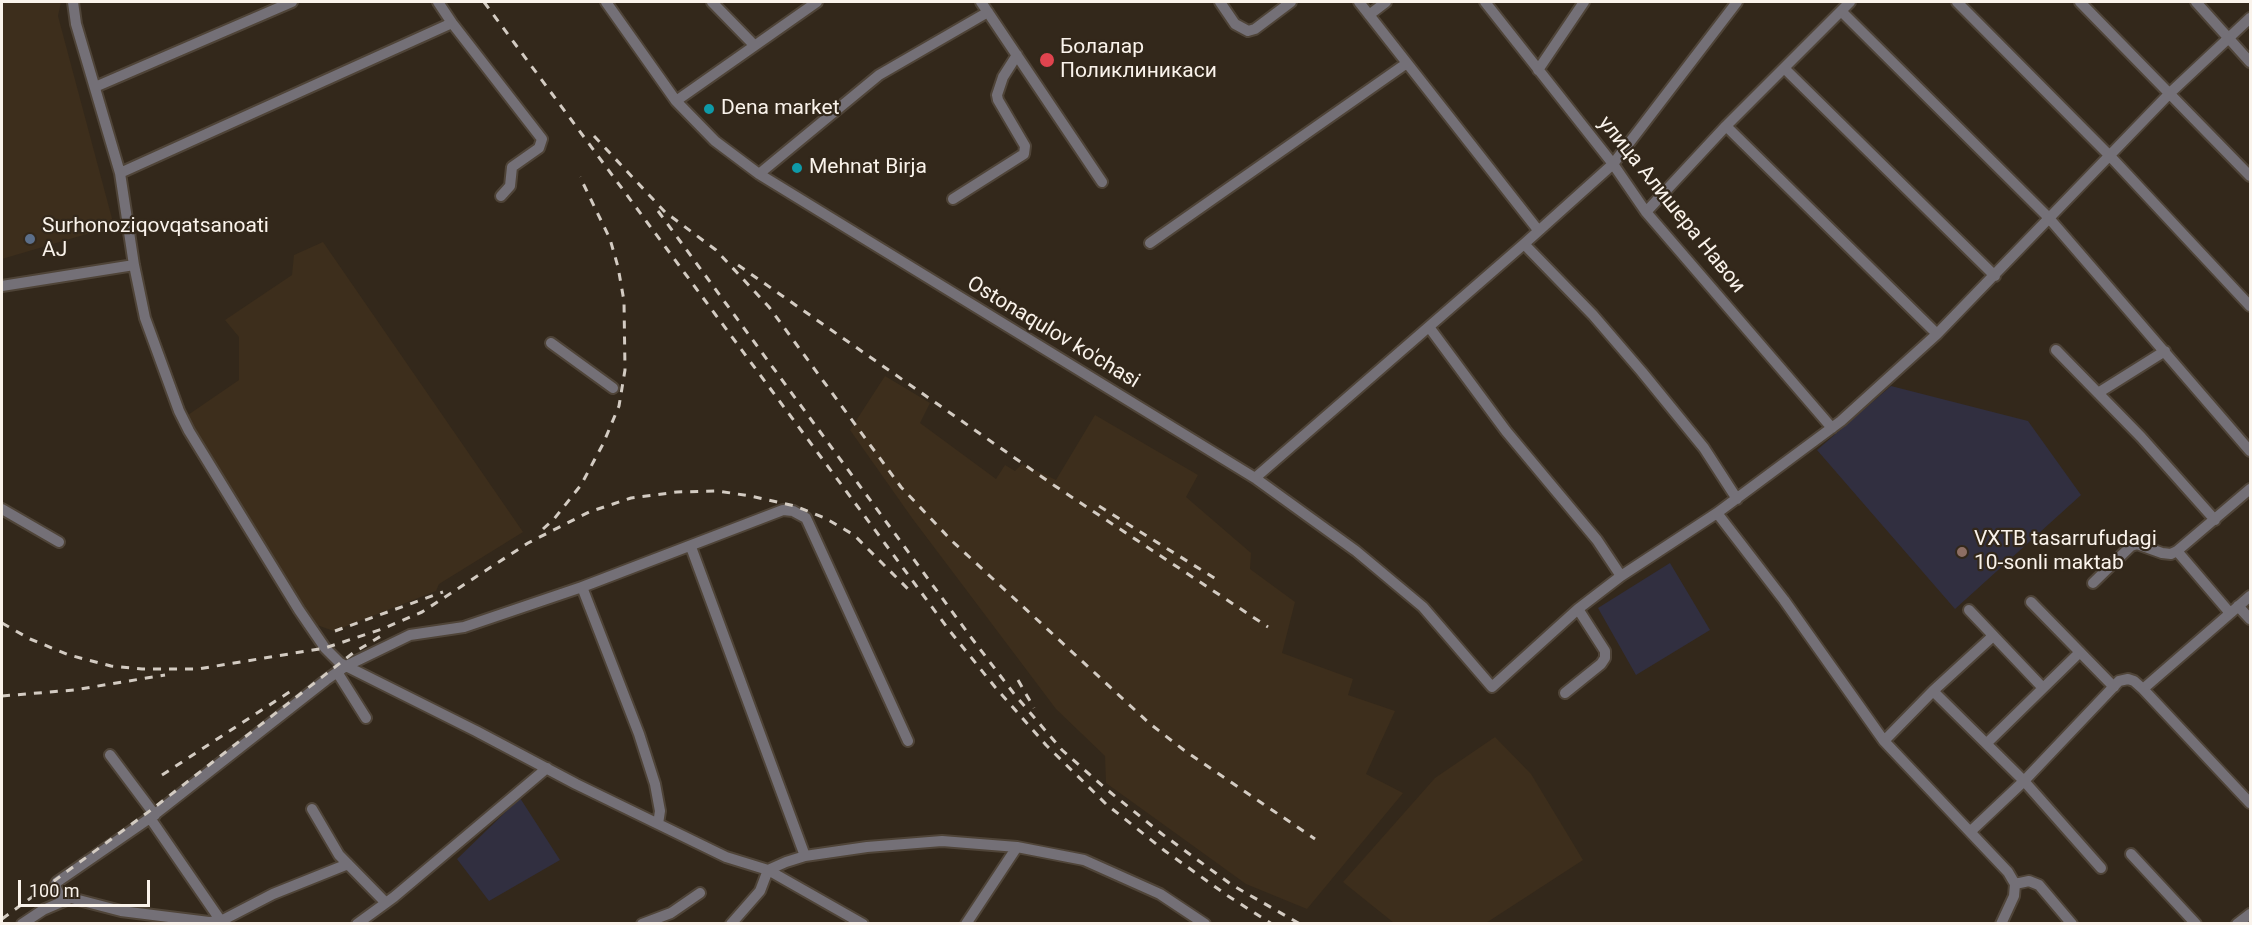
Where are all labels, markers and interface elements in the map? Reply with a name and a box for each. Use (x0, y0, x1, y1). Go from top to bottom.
place label: Болалар Поликлиникаси (1060, 35, 1217, 85)
marker: Болалар Поликлиникаси (1038, 51, 1056, 69)
place label: Dena market (721, 96, 840, 122)
marker: Dena market (702, 102, 716, 116)
street label: улица Алишера Навои (1592, 112, 1750, 298)
place label: Mehnat Birja (809, 155, 927, 181)
marker: Mehnat Birja (790, 161, 804, 175)
place label: Surhonoziqovqatsanoati AJ (42, 214, 269, 264)
marker: Surhonoziqovqatsanoati AJ (23, 232, 37, 246)
street label: Ostonaqulov ko'chasi (962, 271, 1144, 395)
place label: VXTB tasarrufudagi 10-sonli maktab (1974, 527, 2157, 577)
marker: VXTB tasarrufudagi 10-sonli maktab (1955, 545, 1969, 559)
scale bar (21, 868, 153, 906)
text: 100 m (29, 880, 80, 901)

